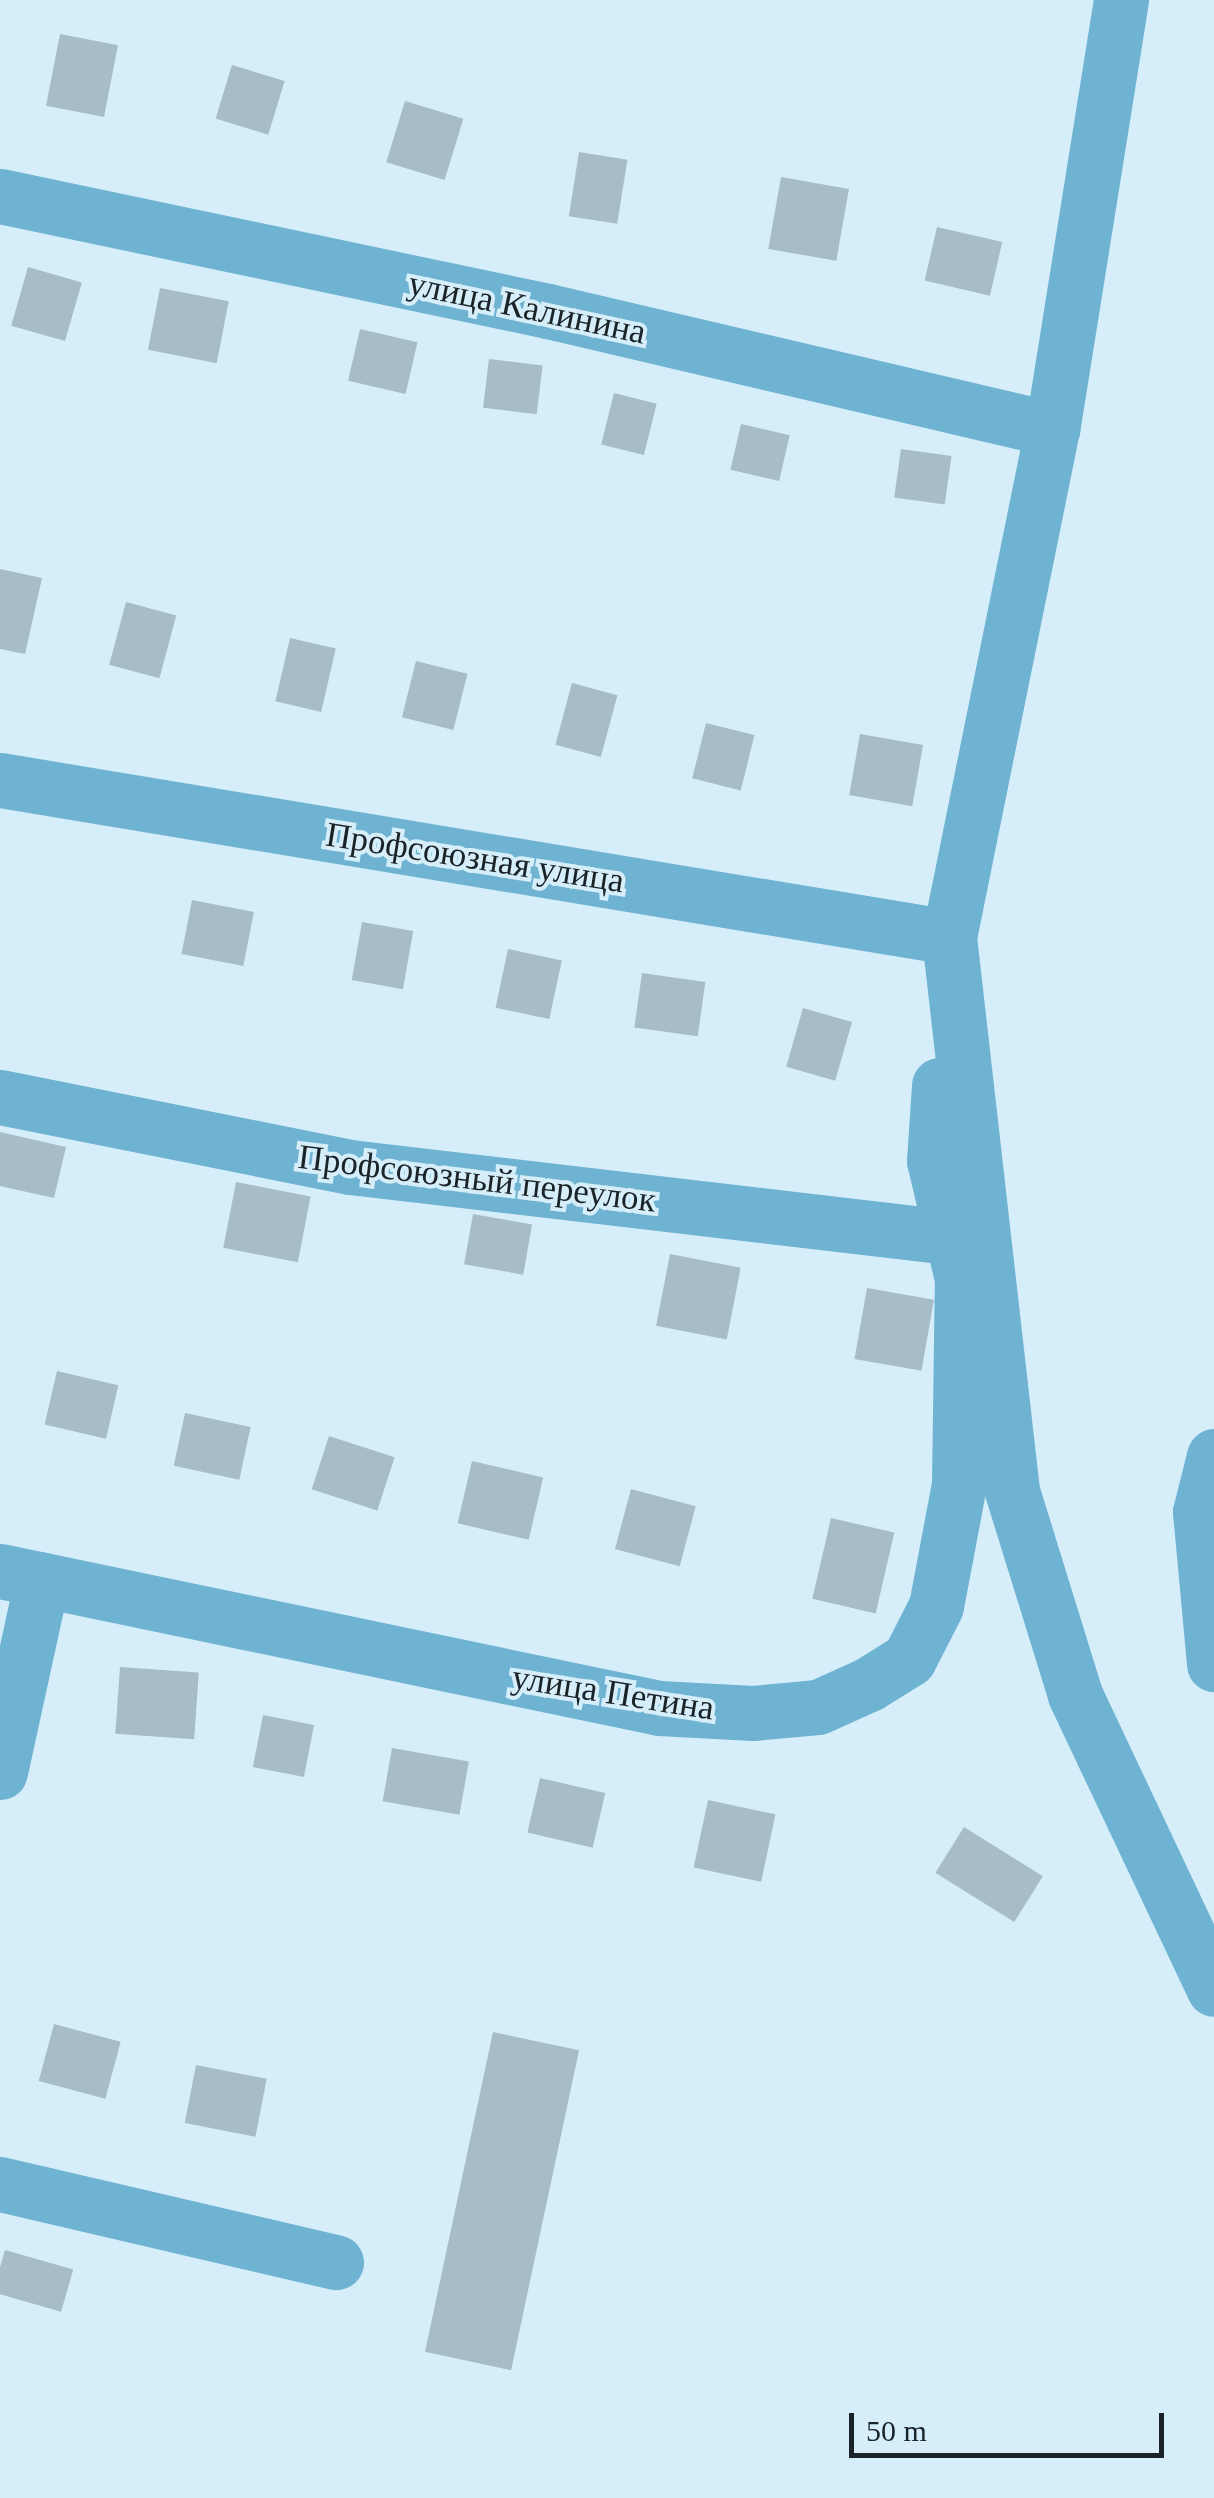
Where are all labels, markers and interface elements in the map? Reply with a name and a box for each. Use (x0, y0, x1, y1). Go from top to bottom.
street label: улица Калинина (404, 262, 650, 354)
street label: Профсоюзная улица (323, 814, 627, 902)
street label: Профсоюзный переулок (296, 1136, 658, 1222)
street label: улица Петина (509, 1656, 717, 1730)
scale bar (854, 2393, 1169, 2455)
text: 50 m (866, 2414, 927, 2447)

